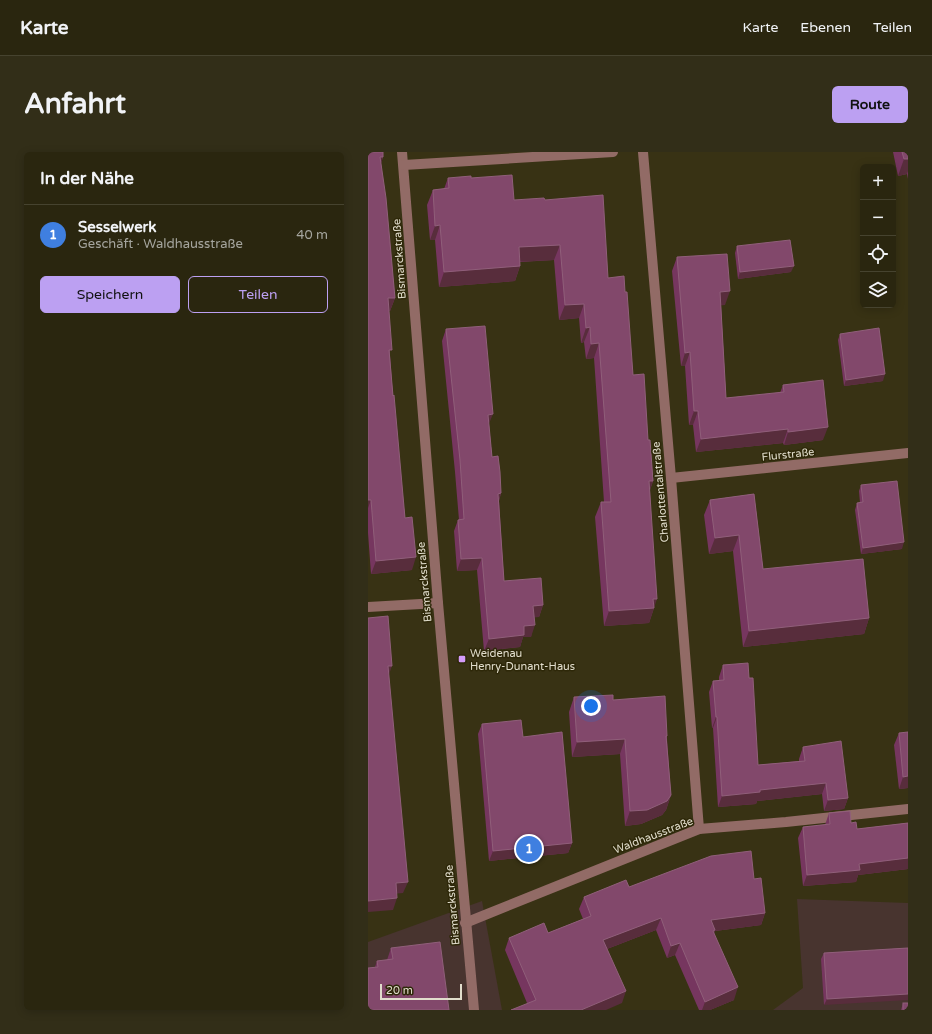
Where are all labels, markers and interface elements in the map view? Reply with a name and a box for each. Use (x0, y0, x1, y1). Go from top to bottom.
text: Karte (20, 17, 69, 39)
text: Karte (743, 19, 778, 36)
text: Ebenen (800, 19, 851, 36)
text: Teilen (873, 19, 912, 36)
button: Route (832, 86, 908, 123)
text: Anfahrt (24, 87, 126, 121)
map controls (860, 164, 896, 308)
button: + (860, 164, 896, 200)
text: In der Nähe (40, 168, 134, 189)
button: − (860, 200, 896, 236)
text: Sesselwerk (78, 218, 157, 236)
street label: Bismarckstraße (390, 218, 409, 300)
text: 1 (49, 227, 57, 243)
text: 40 m (296, 227, 328, 243)
text: Geschäft · Waldhausstraße (78, 236, 243, 252)
button: locate (860, 236, 896, 272)
button: layers (860, 272, 896, 308)
button: Speichern (40, 276, 180, 313)
button: Teilen (188, 276, 328, 313)
street label: Charlottentalstraße (650, 441, 671, 543)
street label: Flurstraße (761, 445, 815, 464)
street label: Bismarckstraße (415, 541, 434, 623)
place label: Weidenau Henry-Dunant-Haus (470, 647, 575, 673)
marker: Weidenau Henry-Dunant-Haus (457, 654, 467, 664)
your location (581, 696, 601, 716)
street label: Waldhausstraße (612, 814, 695, 857)
pin: 1 (516, 834, 542, 864)
street label: Bismarckstraße (443, 864, 462, 946)
scale bar (380, 982, 462, 1001)
text: 20 m (386, 984, 413, 997)

